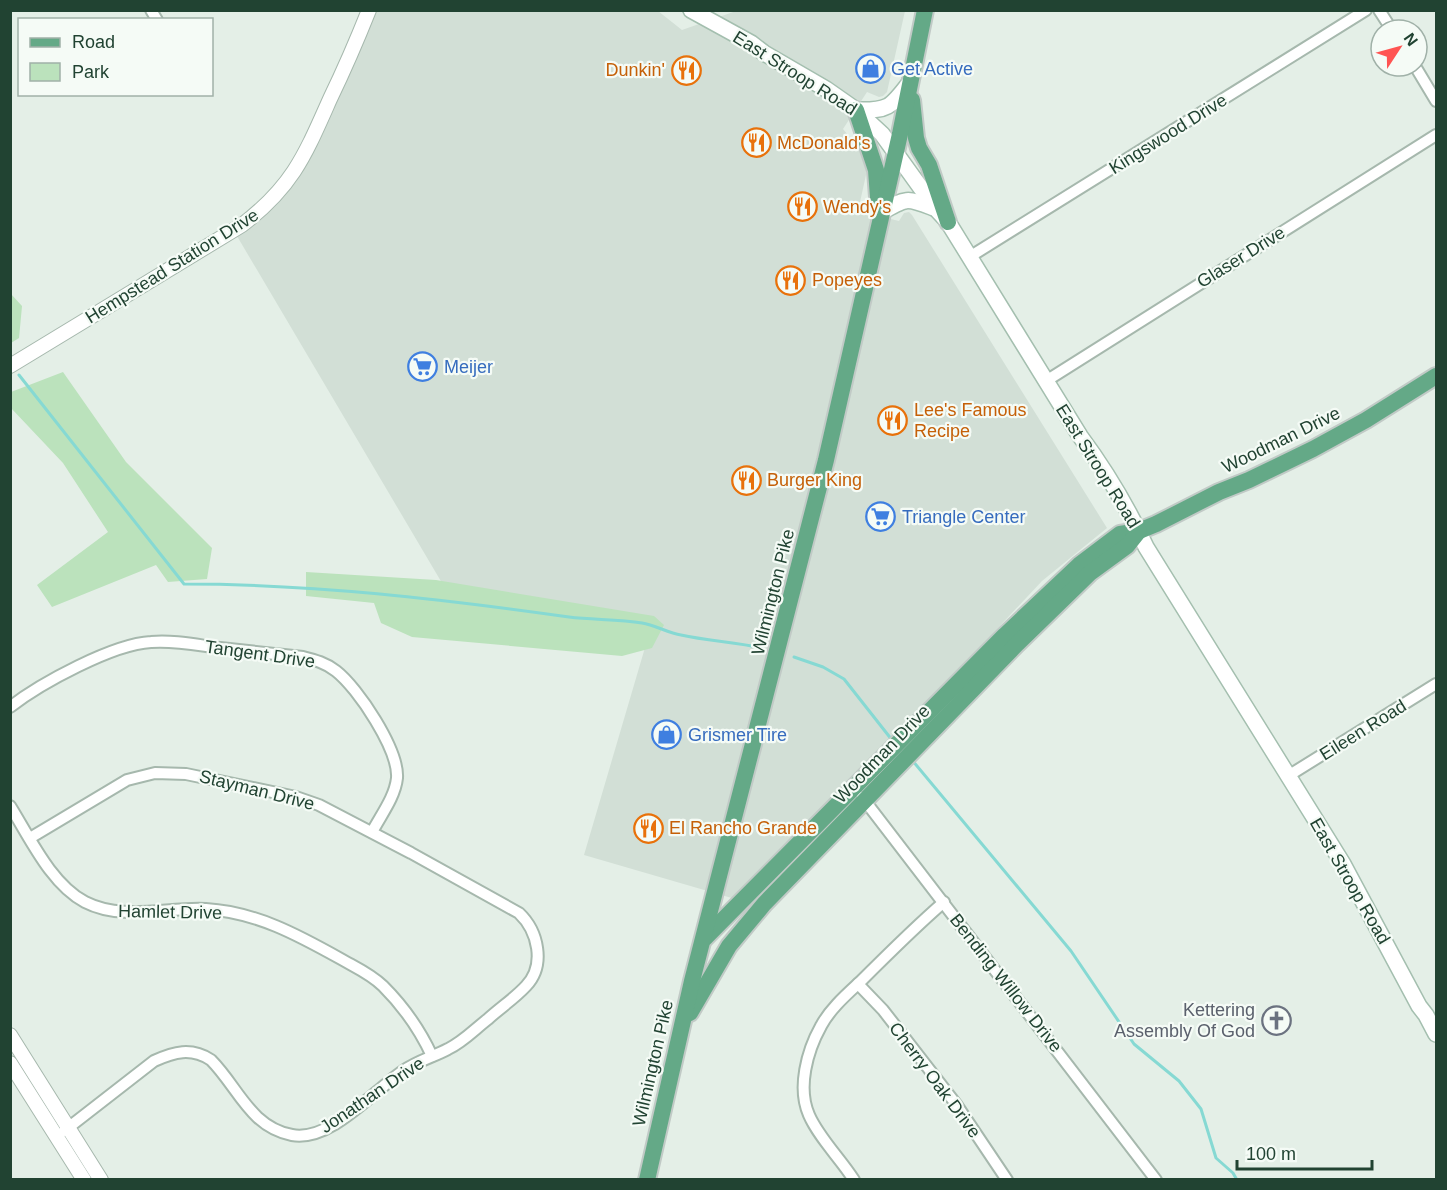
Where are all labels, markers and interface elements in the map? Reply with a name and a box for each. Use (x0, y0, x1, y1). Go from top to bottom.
legend (18, 18, 213, 96)
north arrow (1369, 18, 1429, 78)
street label: East Stroop Road (729, 27, 861, 119)
text: N (1400, 30, 1421, 49)
text: Road (72, 32, 115, 52)
shop icon: Get Active (854, 53, 886, 85)
restaurant icon: Dunkin' (670, 54, 702, 86)
place label: Get Active (891, 59, 973, 79)
place label: Dunkin' (606, 60, 665, 80)
text: Park (72, 62, 110, 82)
street label: Kingswood Drive (1105, 90, 1231, 178)
restaurant icon: McDonald's (740, 127, 772, 159)
place label: McDonald's (777, 133, 870, 153)
restaurant icon: Wendy's (786, 191, 818, 223)
place label: Wendy's (823, 197, 891, 217)
street label: Hempstead Station Drive (82, 205, 262, 327)
street label: Glaser Drive (1193, 222, 1289, 292)
restaurant icon: Popeyes (775, 264, 807, 296)
place label: Popeyes (812, 270, 882, 290)
supermarket icon: Meijer (407, 351, 439, 383)
place label: Meijer (444, 357, 493, 377)
place label: Lee's Famous Recipe (914, 400, 1027, 441)
street label: East Stroop Road (1052, 400, 1144, 532)
street label: Woodman Drive (1219, 403, 1343, 477)
restaurant icon: Lee's Famous Recipe (877, 404, 909, 436)
restaurant icon: Burger King (730, 464, 762, 496)
place label: Burger King (767, 470, 862, 490)
supermarket icon: Triangle Center (865, 501, 897, 533)
place label: Triangle Center (902, 507, 1025, 527)
street label: Wilmington Pike (748, 527, 798, 657)
street label: Tangent Drive (204, 636, 316, 672)
street label: Eileen Road (1316, 696, 1410, 764)
street label: Woodman Drive (830, 701, 934, 807)
shop icon: Grismer Tire (651, 719, 683, 751)
place label: Grismer Tire (688, 725, 787, 745)
street label: Stayman Drive (197, 766, 317, 814)
restaurant icon: El Rancho Grande (632, 812, 664, 844)
street label: East Stroop Road (1306, 814, 1394, 948)
place label: El Rancho Grande (669, 818, 817, 838)
street label: Hamlet Drive (118, 901, 222, 923)
street label: Bending Willow Drive (946, 910, 1066, 1056)
street label: Wilmington Pike (629, 998, 677, 1128)
place label: Kettering Assembly Of God (1114, 1000, 1255, 1041)
church icon: Kettering Assembly Of God (1260, 1004, 1292, 1036)
street label: Cherry Oak Drive (885, 1018, 985, 1142)
street label: Jonathan Drive (316, 1053, 428, 1137)
scale bar (1237, 1133, 1372, 1171)
text: 100 m (1246, 1144, 1296, 1164)

